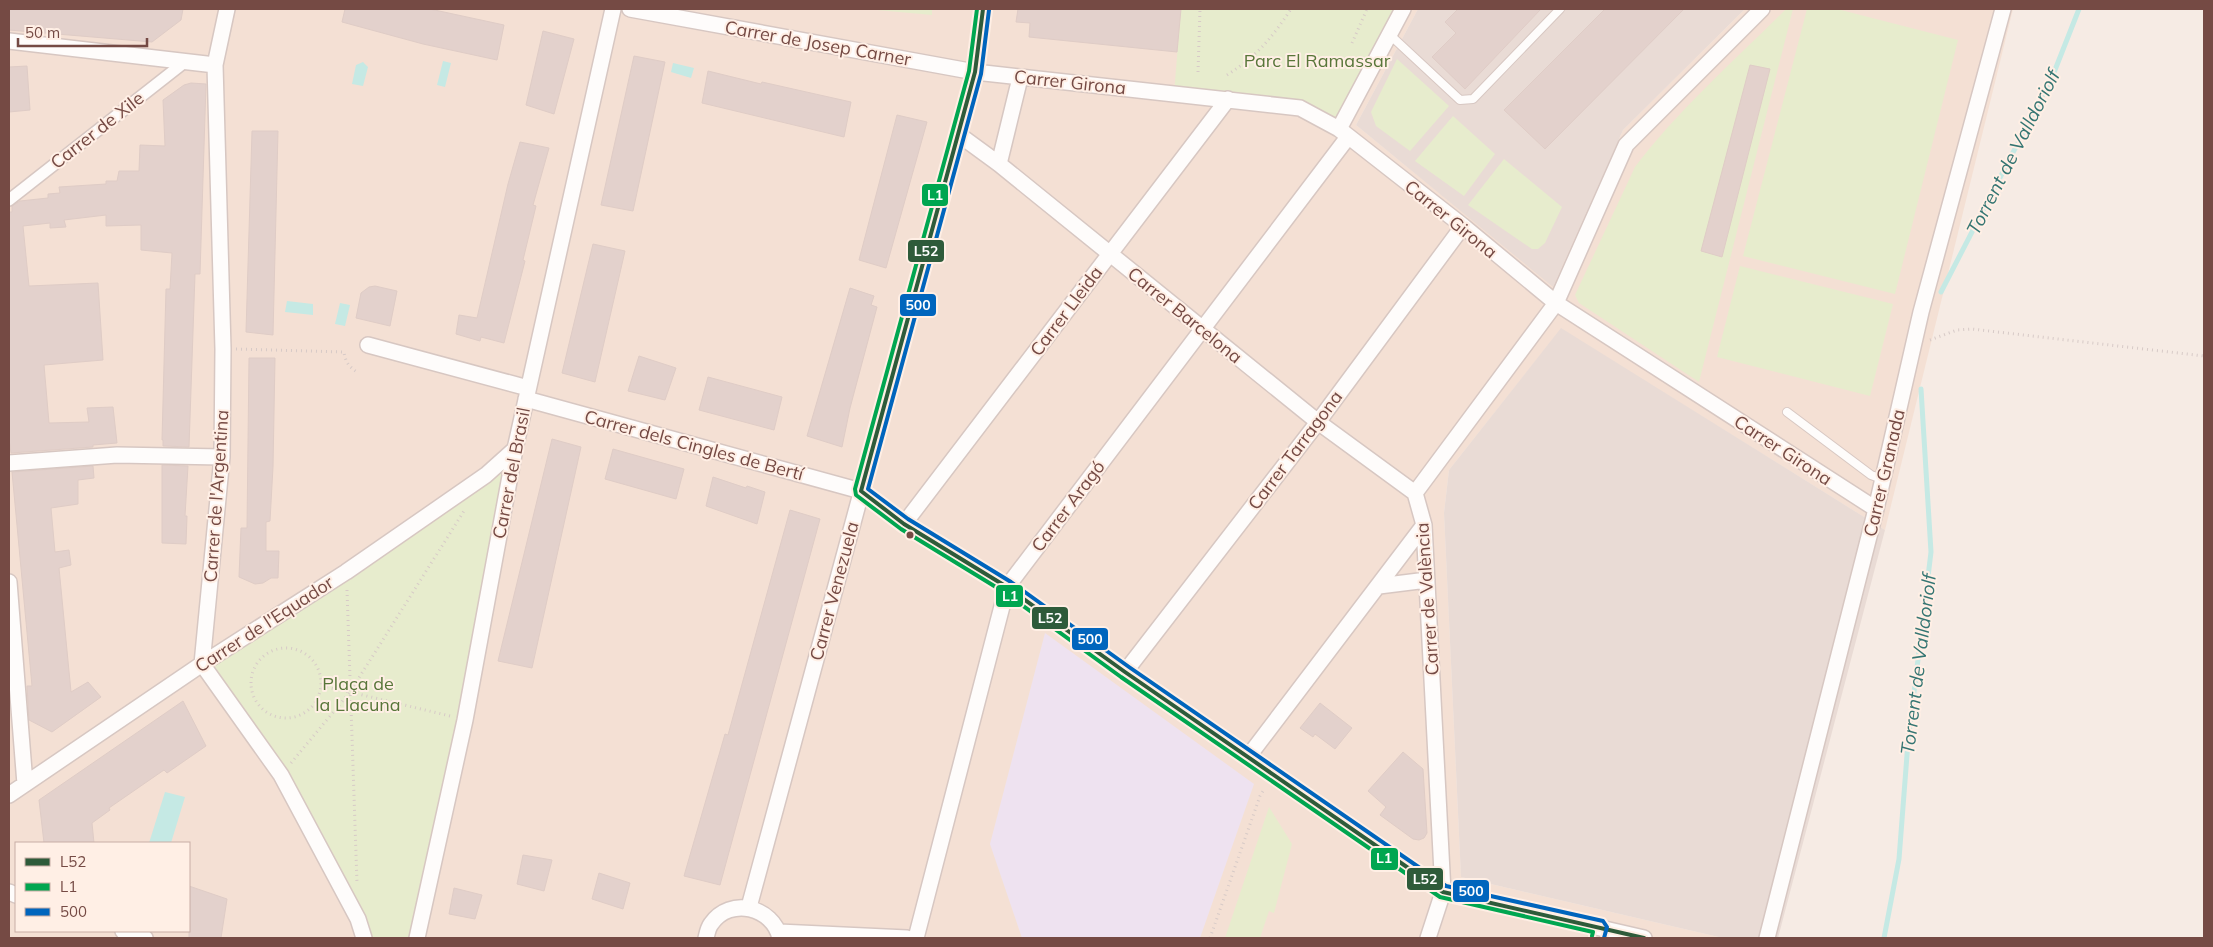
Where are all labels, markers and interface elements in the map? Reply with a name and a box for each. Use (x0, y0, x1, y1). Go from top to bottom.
scale bar (18, 15, 146, 47)
street label: Carrer de Josep Carner (723, 15, 913, 71)
text: 50 m (25, 23, 60, 42)
park label: Parc El Ramassar (1244, 49, 1391, 72)
water label: Torrent de Valldoriolf (1961, 63, 2066, 239)
street label: Carrer Girona (1013, 65, 1127, 99)
street label: Carrer de Xile (46, 86, 148, 174)
street label: Carrer Girona (1400, 175, 1502, 263)
line badge: L1 (921, 183, 949, 207)
text: L1 (927, 186, 943, 204)
line badge: L52 (907, 239, 945, 263)
text: L52 (914, 242, 938, 260)
street label: Carrer Lleida (1025, 262, 1107, 360)
street label: Carrer Barcelona (1123, 262, 1247, 368)
line badge: 500 (899, 293, 937, 317)
text: 500 (905, 296, 931, 314)
street label: Carrer Tarragona (1243, 386, 1347, 514)
street label: Carrer del Brasil (487, 405, 535, 541)
street label: Carrer dels Cingles de Bertí (582, 405, 808, 486)
street label: Carrer Granada (1858, 407, 1910, 539)
street label: Carrer de l'Argentina (198, 409, 234, 583)
street label: Carrer Girona (1730, 410, 1836, 490)
street label: Carrer Aragó (1026, 456, 1110, 556)
street label: Carrer Venezuela (804, 519, 864, 663)
street label: Carrer de València (1410, 522, 1444, 676)
unlabelled marker (905, 530, 915, 540)
water label: Torrent de Valldoriolf (1895, 569, 1941, 756)
street label: Carrer de l'Equador (190, 570, 338, 677)
line badge: L1 (995, 584, 1024, 608)
text: L1 (1002, 587, 1018, 605)
line badge: L52 (1031, 606, 1069, 630)
text: L52 (1038, 609, 1062, 627)
line badge: 500 (1071, 627, 1109, 651)
text: 500 (1077, 630, 1103, 648)
park label: Plaça de la Llacuna (315, 672, 401, 716)
legend (15, 842, 190, 932)
line badge: L1 (1370, 847, 1399, 871)
text: L1 (1376, 849, 1392, 867)
text: L52 (60, 852, 86, 871)
line badge: L52 (1406, 867, 1444, 891)
text: L52 (1413, 870, 1437, 888)
text: L1 (60, 877, 77, 896)
line badge: 500 (1452, 879, 1490, 903)
text: 500 (1458, 882, 1484, 900)
text: 500 (60, 902, 87, 921)

